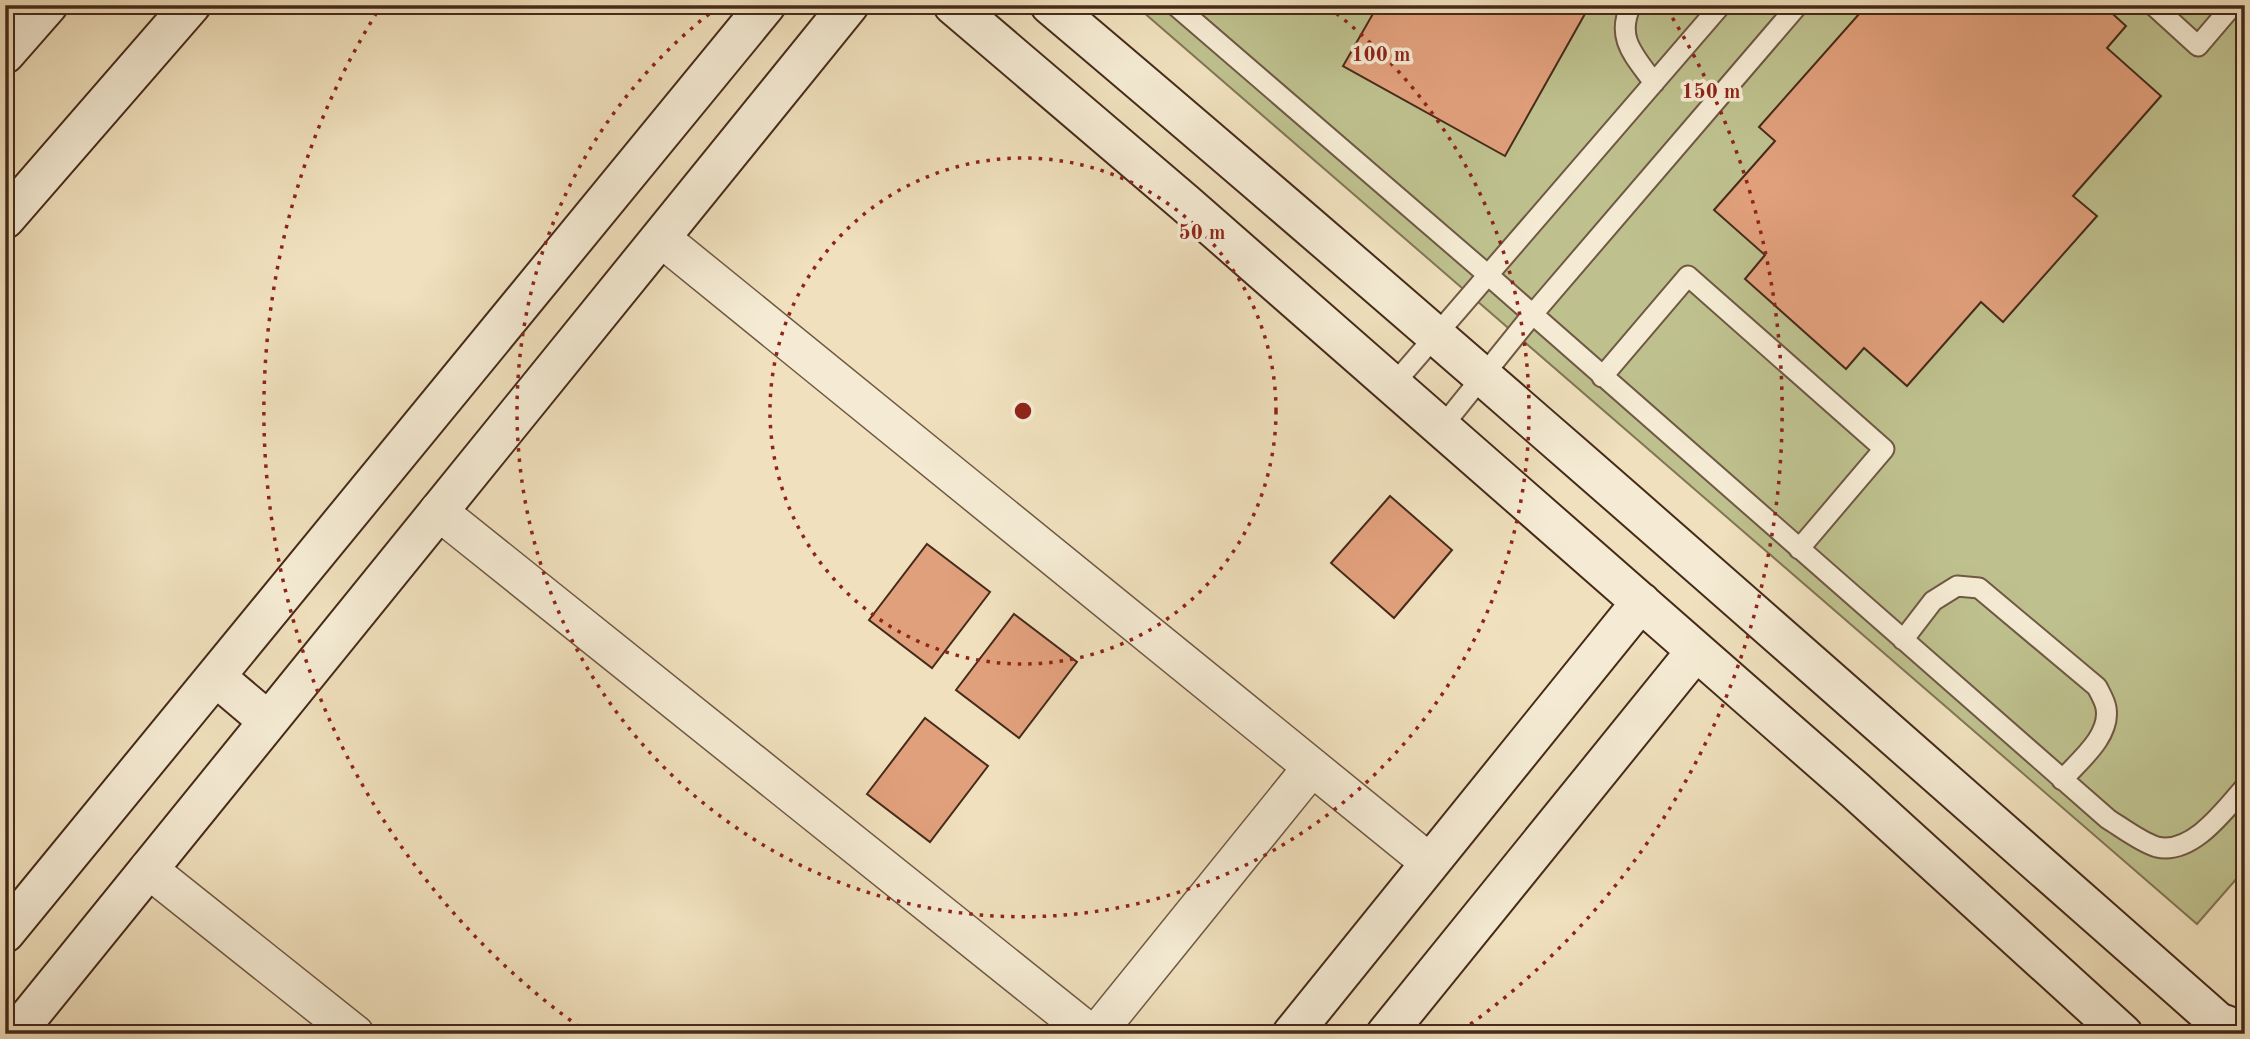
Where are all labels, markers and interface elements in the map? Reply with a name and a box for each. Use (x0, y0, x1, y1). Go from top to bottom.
text: 100 m (1351, 45, 1411, 66)
text: 150 m (1681, 82, 1741, 103)
text: 50 m (1178, 223, 1226, 244)
centre of rings (1011, 399, 1035, 423)

